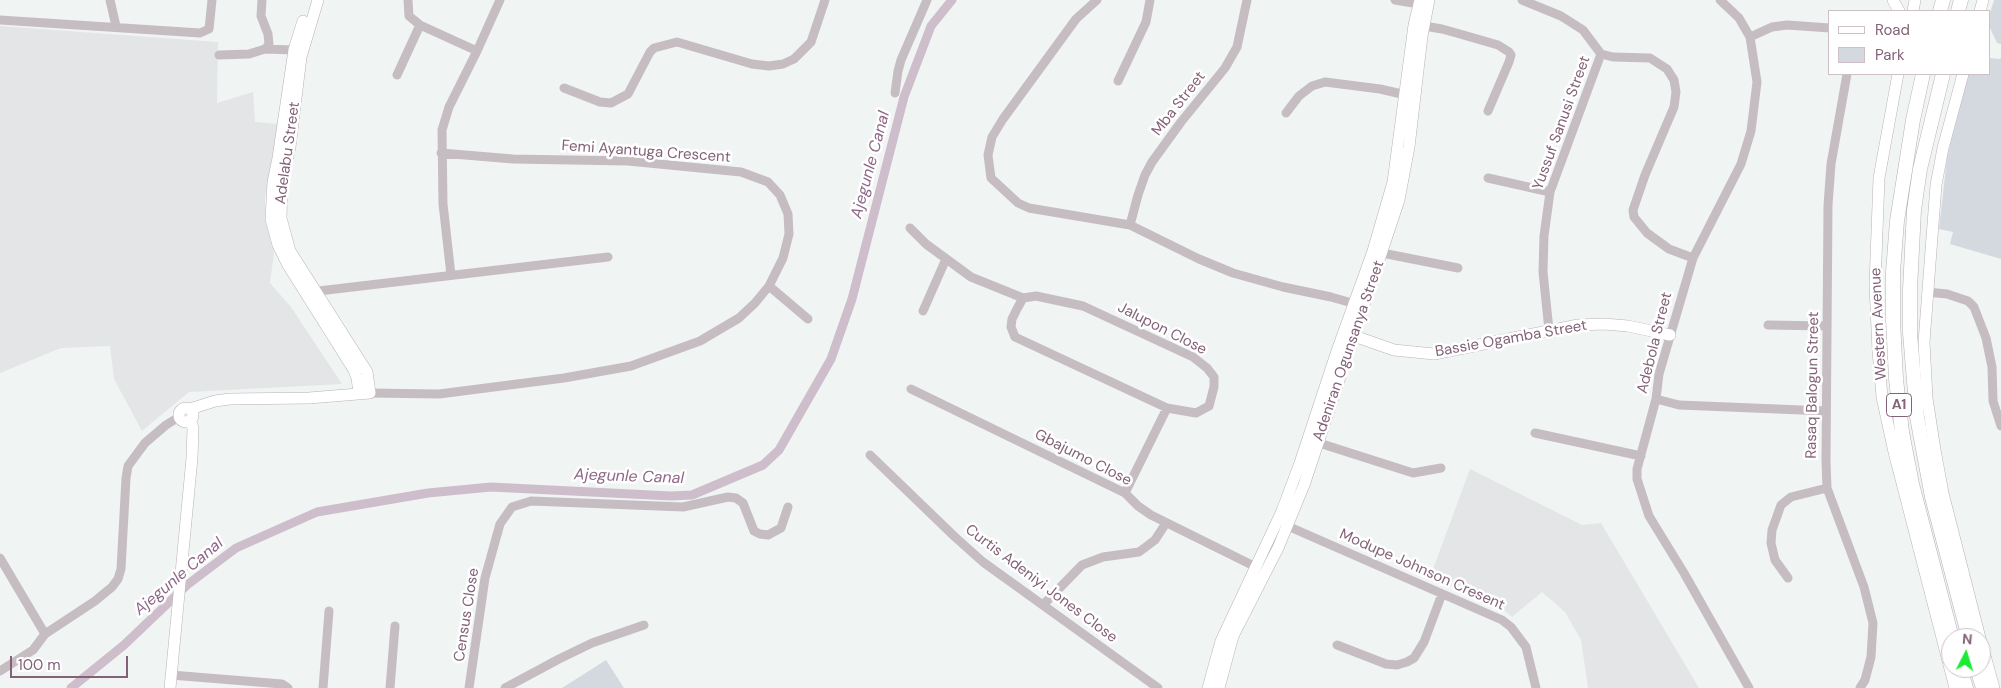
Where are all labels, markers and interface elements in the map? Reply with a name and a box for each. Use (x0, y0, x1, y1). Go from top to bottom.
legend (1828, 10, 1991, 75)
text: Road (1875, 20, 1910, 40)
text: Park (1875, 45, 1905, 65)
street label: Yussuf Sanusi Street (1529, 54, 1595, 192)
street label: Mba Street (1148, 68, 1210, 140)
street label: Adelabu Street (272, 101, 304, 205)
water label: Ajegunle Canal (847, 109, 895, 221)
street label: Femi Ayantuga Crescent (561, 137, 731, 167)
street label: Adeniran Ogunsanya Street (1310, 258, 1388, 444)
street label: Western Avenue (1867, 267, 1891, 381)
street label: Adebola Street (1634, 290, 1676, 396)
street label: Jalupon Close (1114, 299, 1210, 359)
street label: Rasaq Balogun Street (1803, 311, 1823, 459)
street label: Bassie Ogamba Street (1434, 317, 1588, 361)
road number: A1 (1886, 394, 1912, 416)
street label: Gbajumo Close (1031, 426, 1135, 490)
water label: Ajegunle Canal (574, 465, 684, 489)
street label: Curtis Adeniyi Jones Close (961, 521, 1121, 647)
street label: Modupe Johnson Cresent (1337, 525, 1507, 615)
water label: Ajegunle Canal (131, 534, 227, 620)
street label: Census Close (451, 567, 483, 663)
north arrow (1941, 628, 1991, 678)
text: N (1961, 630, 1973, 648)
scale bar (12, 646, 130, 678)
text: 100 m (18, 655, 61, 675)

